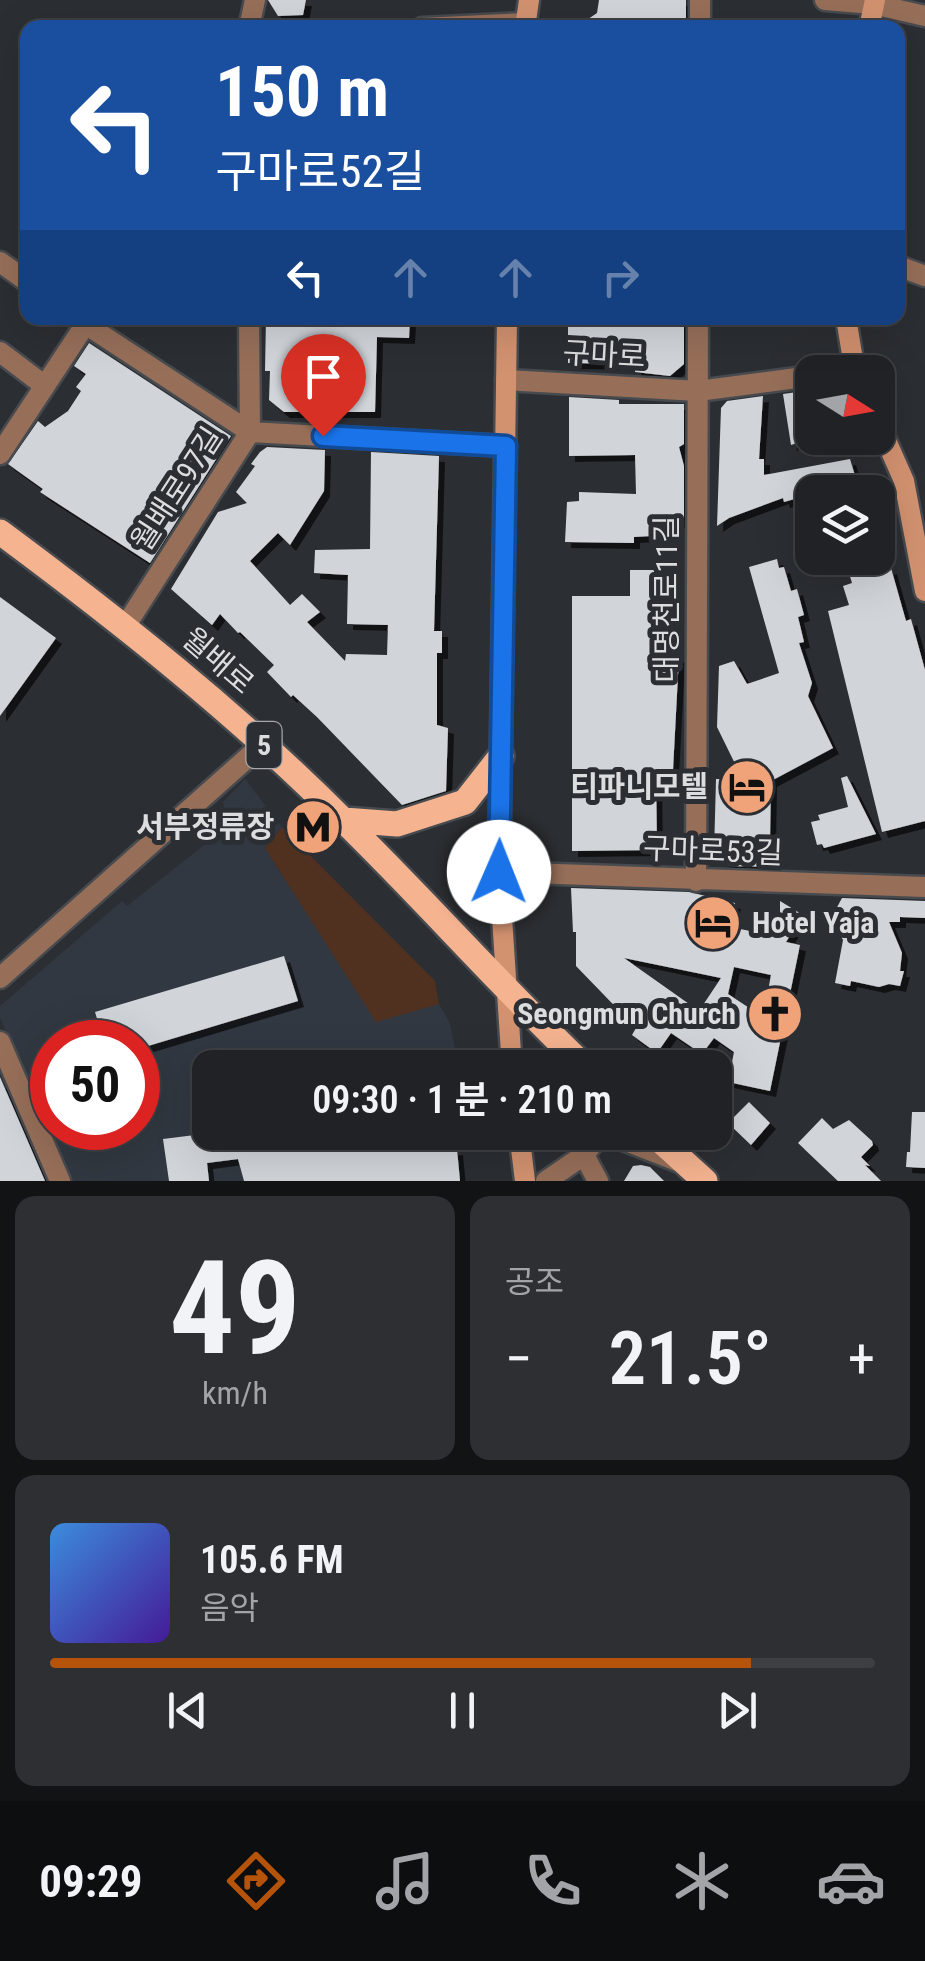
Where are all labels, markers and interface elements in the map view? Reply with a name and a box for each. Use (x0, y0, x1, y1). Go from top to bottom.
text: 150 m (215, 51, 389, 133)
icon: left (50, 60, 180, 190)
text: 구마로52길 (215, 145, 425, 198)
icon: left (278, 250, 333, 305)
icon: ahead (383, 250, 438, 305)
icon: ahead (488, 250, 543, 305)
icon: right (593, 250, 648, 305)
pin (281, 334, 366, 437)
street label: 구마로 (562, 335, 646, 374)
icon: arrive (296, 349, 351, 404)
north arrow (795, 355, 895, 455)
map controls (795, 355, 895, 575)
street label: 월배로97길 (124, 420, 229, 557)
button: layers (795, 475, 895, 575)
street label: 대명천로11길 (649, 515, 684, 683)
street label: 월배로 (176, 620, 261, 701)
road number: 5 (246, 722, 282, 768)
hotel icon: 티파니모텔 (717, 757, 777, 817)
place label: 티파니모텔 (570, 769, 708, 804)
metro station icon: 서부정류장 (283, 797, 343, 857)
place label: 서부정류장 (136, 809, 274, 844)
position arrow (447, 820, 551, 924)
street label: 구마로53길 (642, 831, 784, 870)
hotel icon: Hotel Yaja (683, 893, 743, 953)
place label: Hotel Yaja (752, 905, 874, 940)
church icon: Seongmun Church (745, 984, 805, 1044)
place label: Seongmun Church (517, 996, 736, 1031)
speed limit sign: 50 (30, 1020, 160, 1150)
text: 09:30 · 1 분 · 210 m (312, 1078, 612, 1122)
text: 49 (169, 1232, 301, 1385)
text: 공조 (505, 1263, 564, 1301)
text: 21.5° (608, 1314, 772, 1402)
text: − (505, 1327, 533, 1391)
text: + (848, 1327, 875, 1391)
text: km/h (202, 1374, 268, 1412)
text: 105.6 FM (200, 1538, 344, 1582)
text: 음악 (200, 1589, 259, 1627)
icon: previous (160, 1683, 215, 1738)
icon: pause (435, 1683, 490, 1738)
icon: next (710, 1683, 765, 1738)
icon: directions (221, 1846, 291, 1916)
icon: music (370, 1846, 440, 1916)
icon: phone (518, 1846, 588, 1916)
icon: climate (667, 1846, 737, 1916)
icon: car (816, 1846, 886, 1916)
text: 09:29 (39, 1855, 143, 1908)

